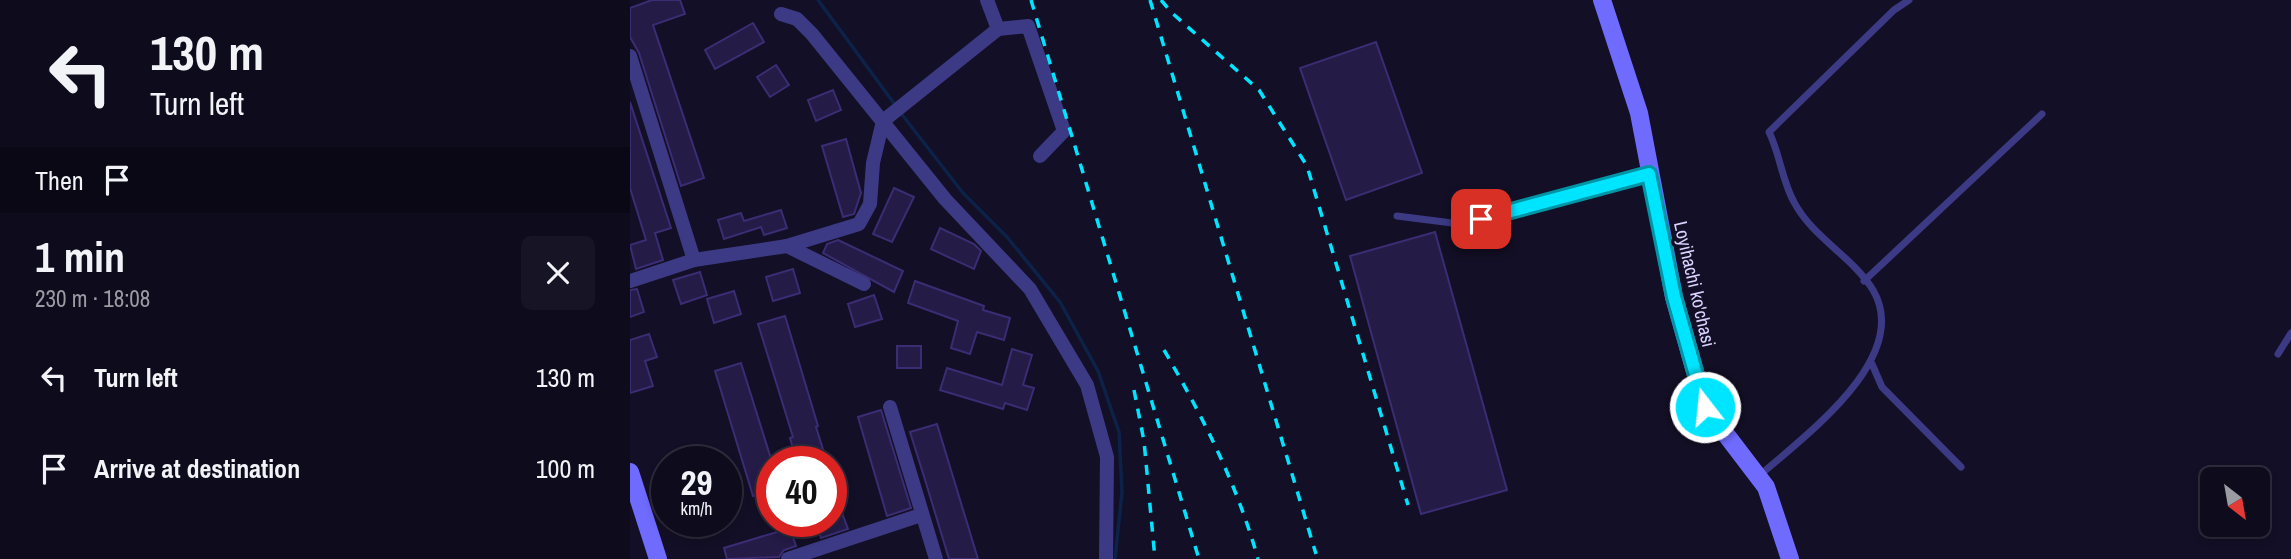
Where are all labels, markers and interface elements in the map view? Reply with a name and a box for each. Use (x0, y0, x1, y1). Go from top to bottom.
text: 130 m (150, 19, 264, 85)
icon: left (35, 28, 126, 119)
text: Turn left (150, 82, 244, 125)
icon: arrive (98, 161, 136, 199)
text: Then (35, 163, 84, 198)
pin (1451, 189, 1511, 249)
icon: arrive (1462, 200, 1500, 238)
street label: Loyihachi ko'chasi (1668, 218, 1722, 350)
text: 1 min (35, 229, 125, 285)
button: close (521, 236, 595, 310)
text: 230 m · 18:08 (35, 283, 150, 314)
icon: left (35, 359, 73, 397)
text: Turn left (94, 360, 178, 395)
text: 130 m (536, 360, 595, 395)
position arrow (1668, 370, 1742, 444)
speed limit sign: 40 (756, 446, 847, 537)
icon: arrive (35, 450, 73, 488)
text: Arrive at destination (94, 451, 300, 486)
text: 100 m (536, 451, 595, 486)
text: 29 (681, 459, 712, 506)
north arrow (2200, 467, 2270, 537)
map controls (2200, 467, 2270, 537)
text: km/h (681, 496, 713, 521)

